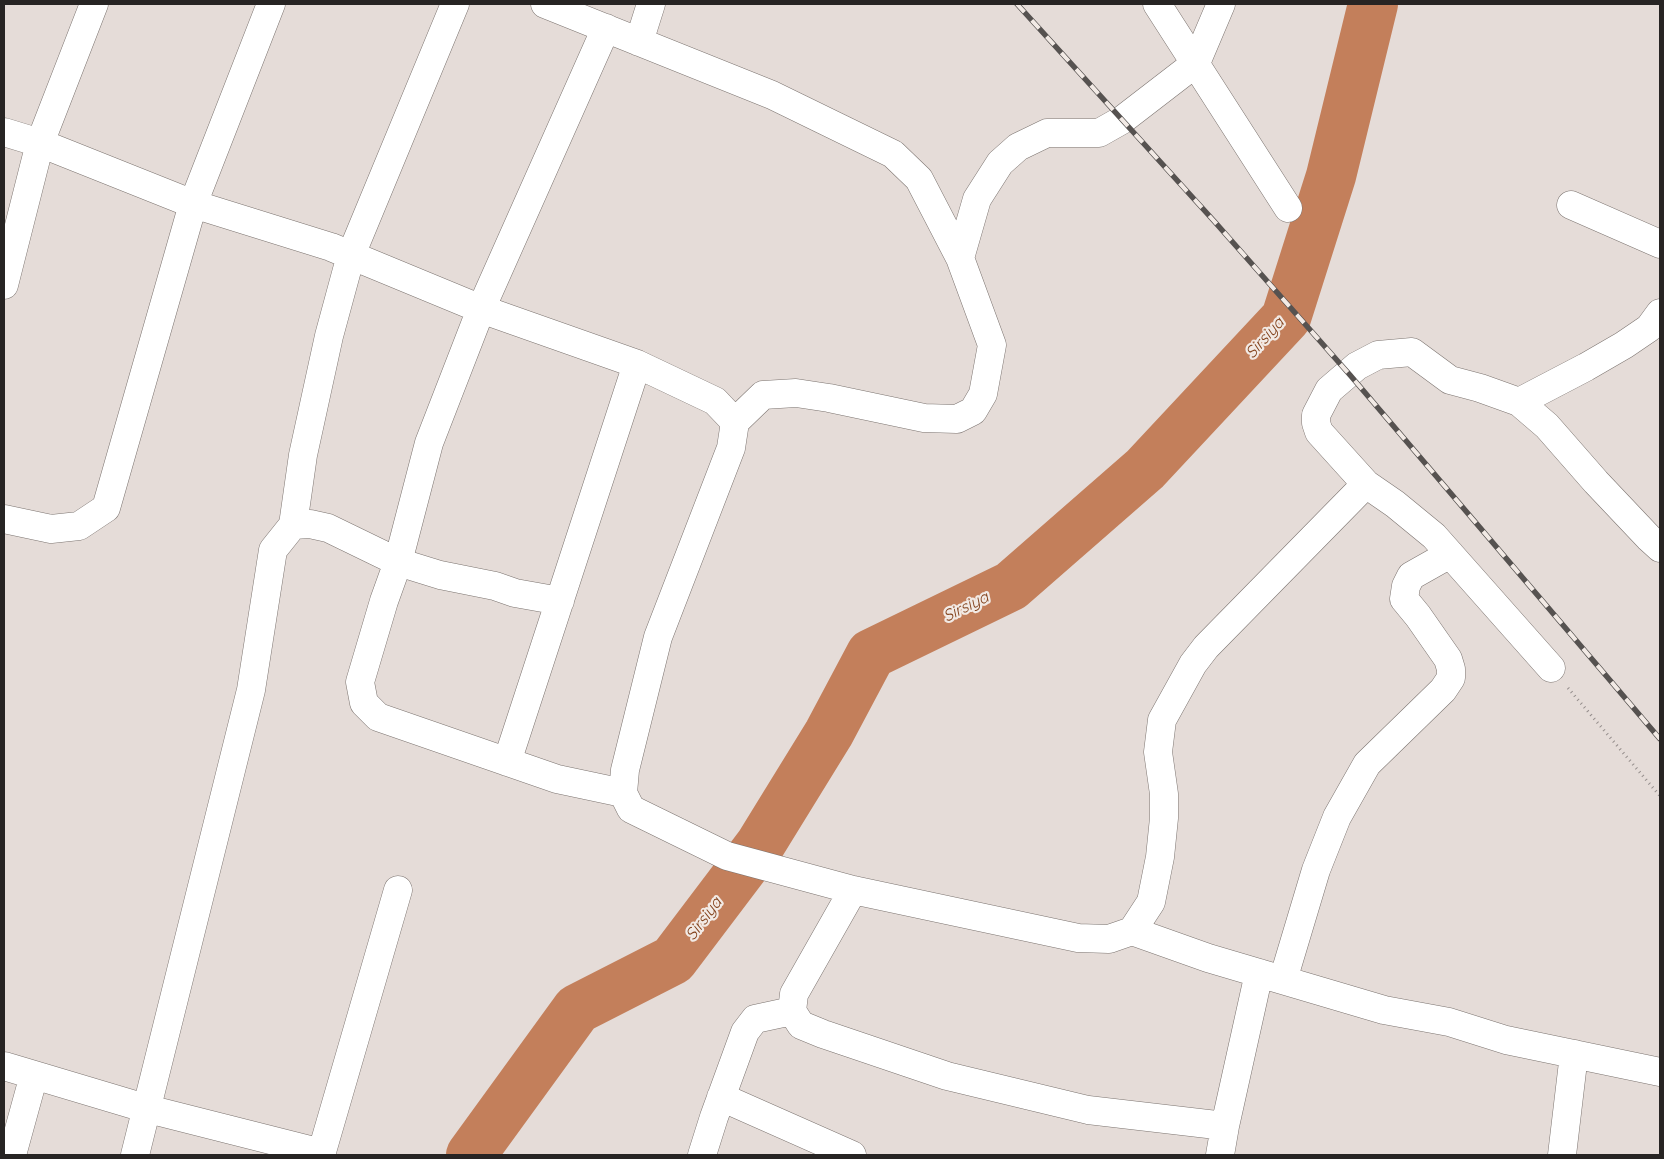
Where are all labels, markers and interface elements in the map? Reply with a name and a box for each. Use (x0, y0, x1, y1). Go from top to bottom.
water label: Sirsiya (1242, 314, 1288, 362)
water label: Sirsiya (940, 588, 992, 626)
water label: Sirsiya (682, 894, 726, 944)

